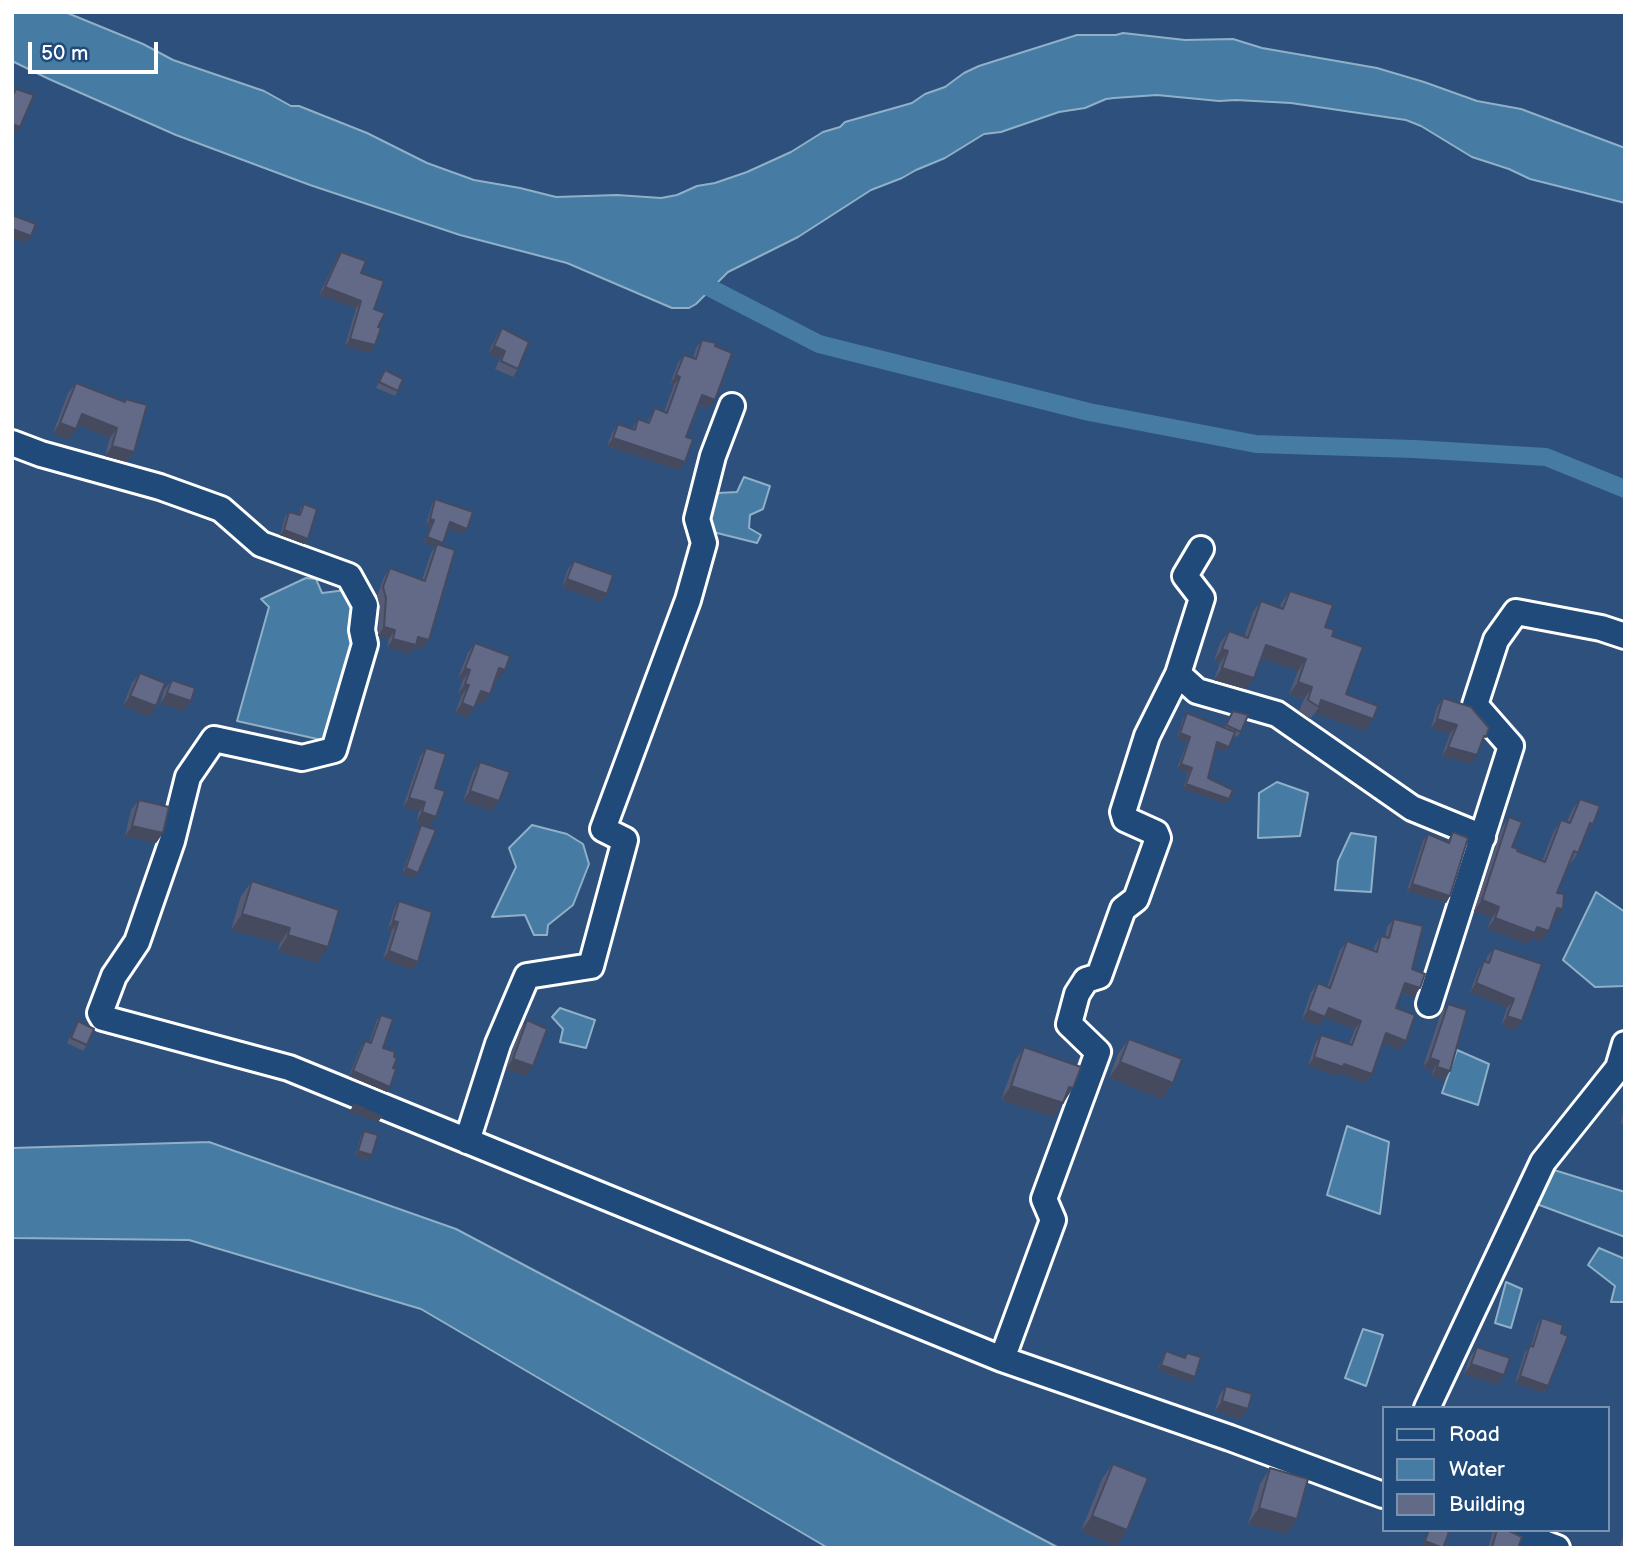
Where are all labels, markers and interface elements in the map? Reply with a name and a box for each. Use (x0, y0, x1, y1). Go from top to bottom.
scale bar (32, 28, 161, 72)
text: 50 m (41, 41, 88, 66)
legend (1382, 1406, 1609, 1532)
text: Road (1449, 1422, 1500, 1447)
text: Water (1449, 1457, 1505, 1482)
text: Building (1449, 1492, 1525, 1517)

